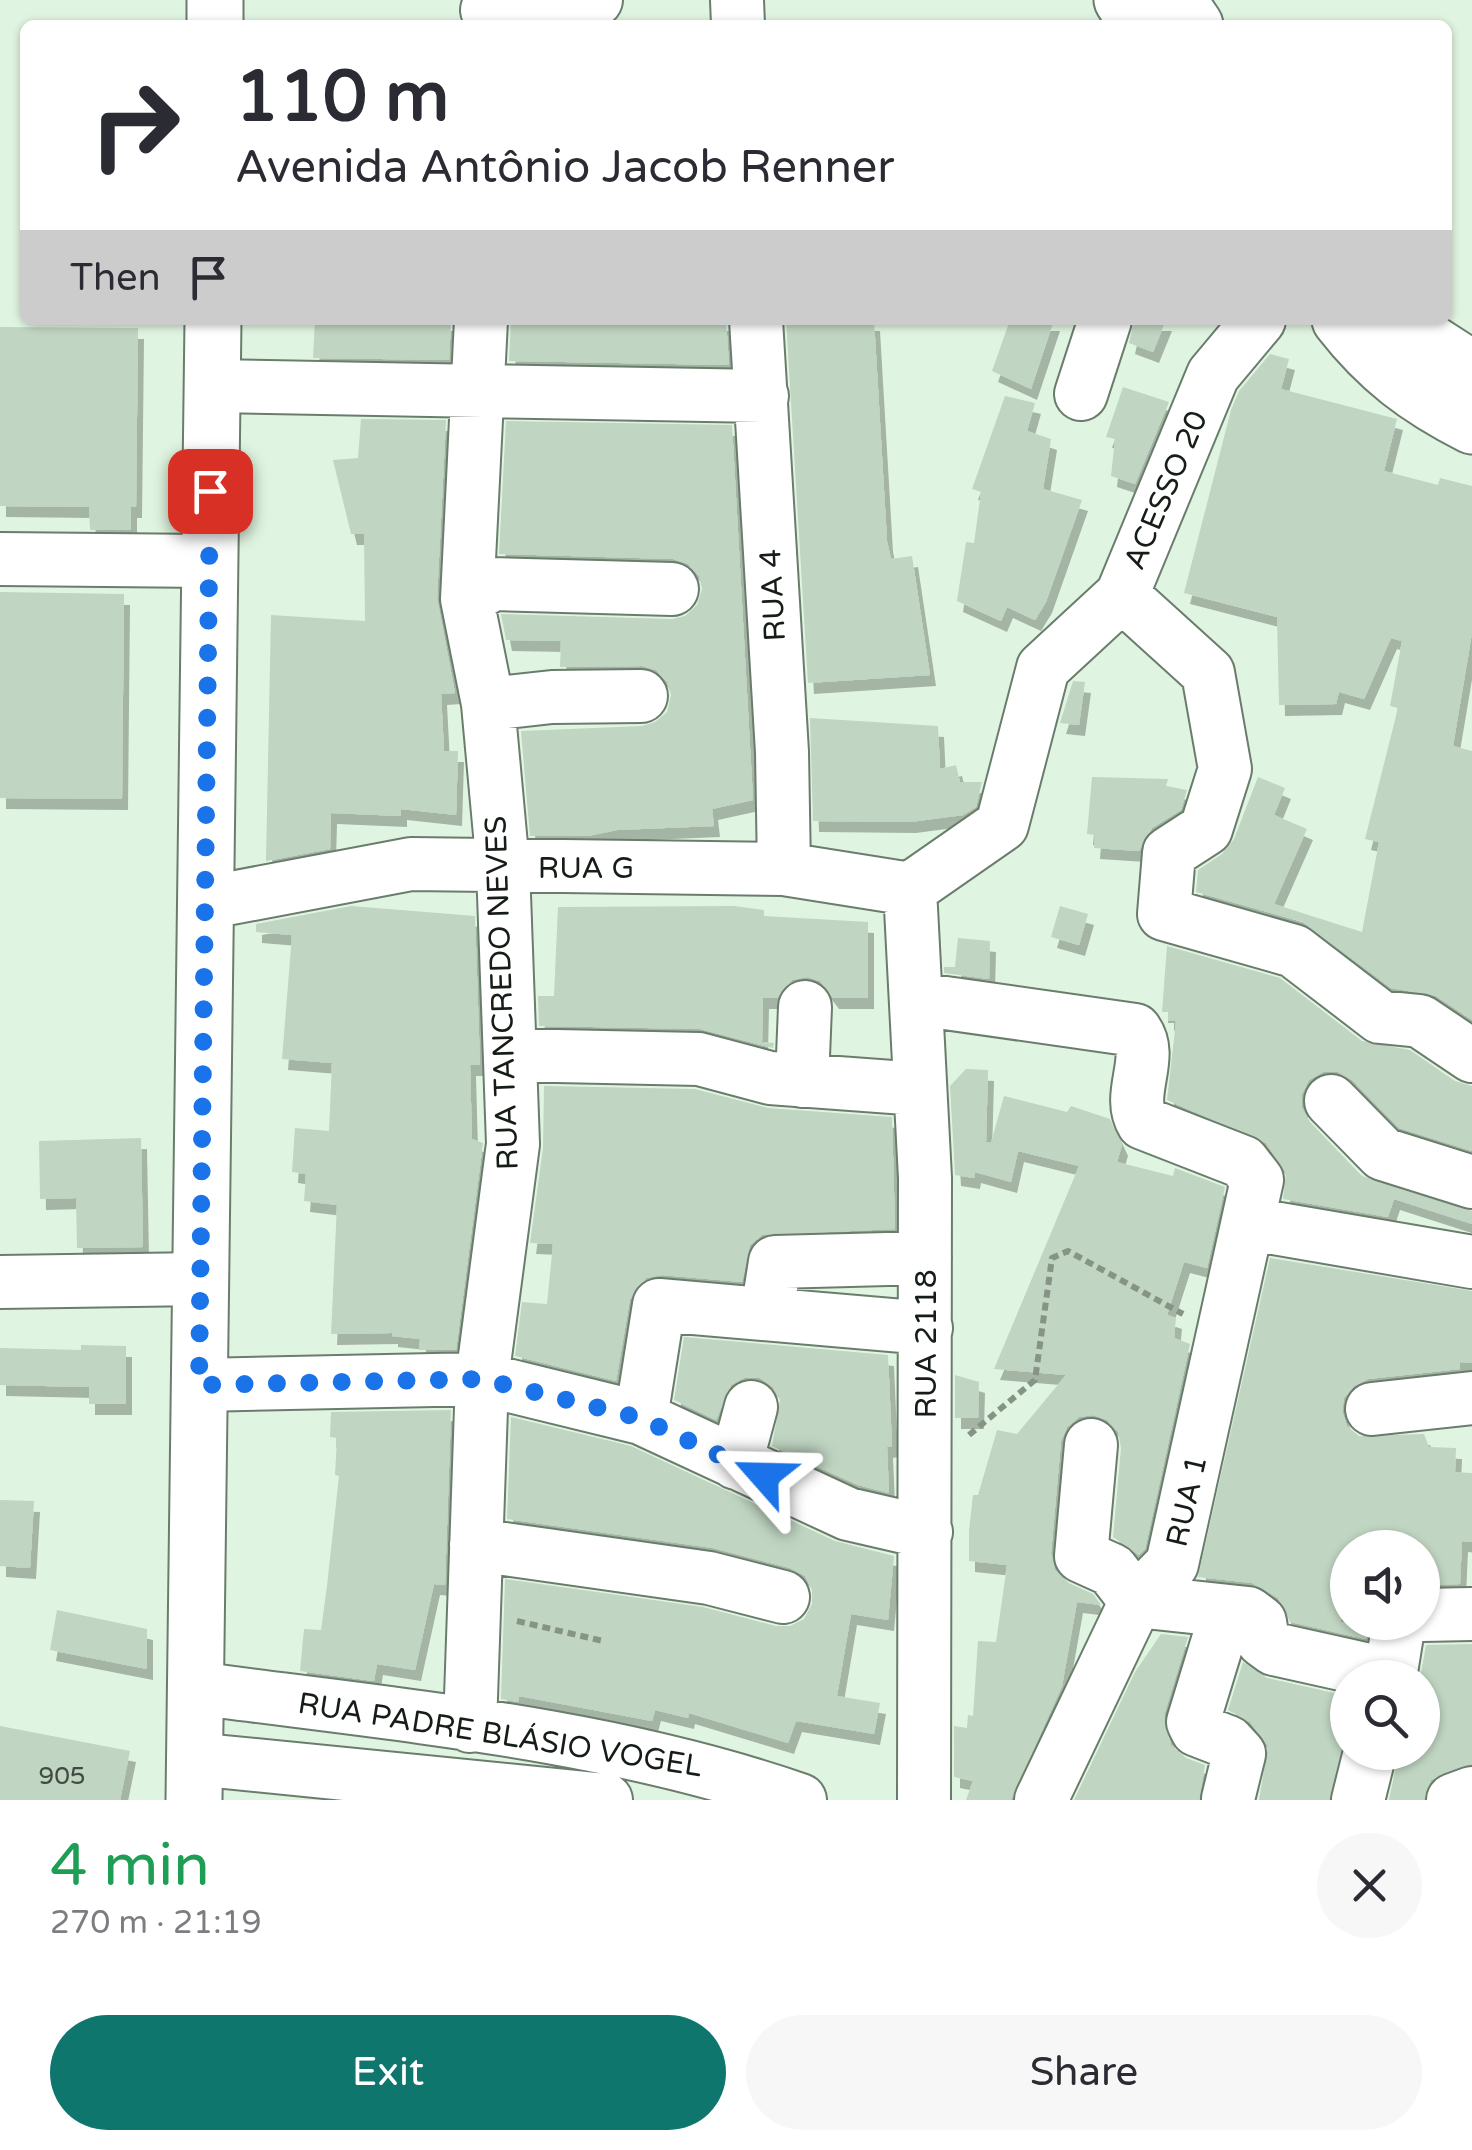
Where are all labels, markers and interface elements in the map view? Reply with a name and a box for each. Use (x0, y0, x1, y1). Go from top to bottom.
text: 110 m (235, 56, 449, 140)
icon: right (70, 60, 200, 190)
text: Avenida Antônio Jacob Renner (235, 141, 895, 195)
icon: arrive (181, 250, 236, 305)
text: Then (70, 255, 161, 301)
street label: ACESSO 20 (1116, 405, 1216, 575)
pin (168, 449, 253, 534)
icon: arrive (183, 464, 238, 519)
street label: RUA 4 (752, 548, 794, 642)
street label: RUA TANCREDO NEVES (477, 815, 527, 1171)
street label: RUA G (538, 850, 634, 887)
street label: RUA 2118 (908, 1269, 945, 1419)
position arrow (712, 1424, 816, 1528)
street label: RUA 1 (1159, 1452, 1215, 1550)
map controls (1330, 1530, 1440, 1770)
button: sound (1330, 1530, 1440, 1640)
button: search (1330, 1660, 1440, 1770)
street label: RUA PADRE BLÁSIO VOGEL (295, 1685, 705, 1785)
house number: 905 (38, 1761, 86, 1791)
text: 4 min (50, 1830, 210, 1902)
button: close (1317, 1833, 1422, 1938)
text: 270 m · 21:19 (50, 1904, 262, 1942)
button: Exit (50, 2015, 726, 2130)
button: Share (746, 2015, 1422, 2130)

